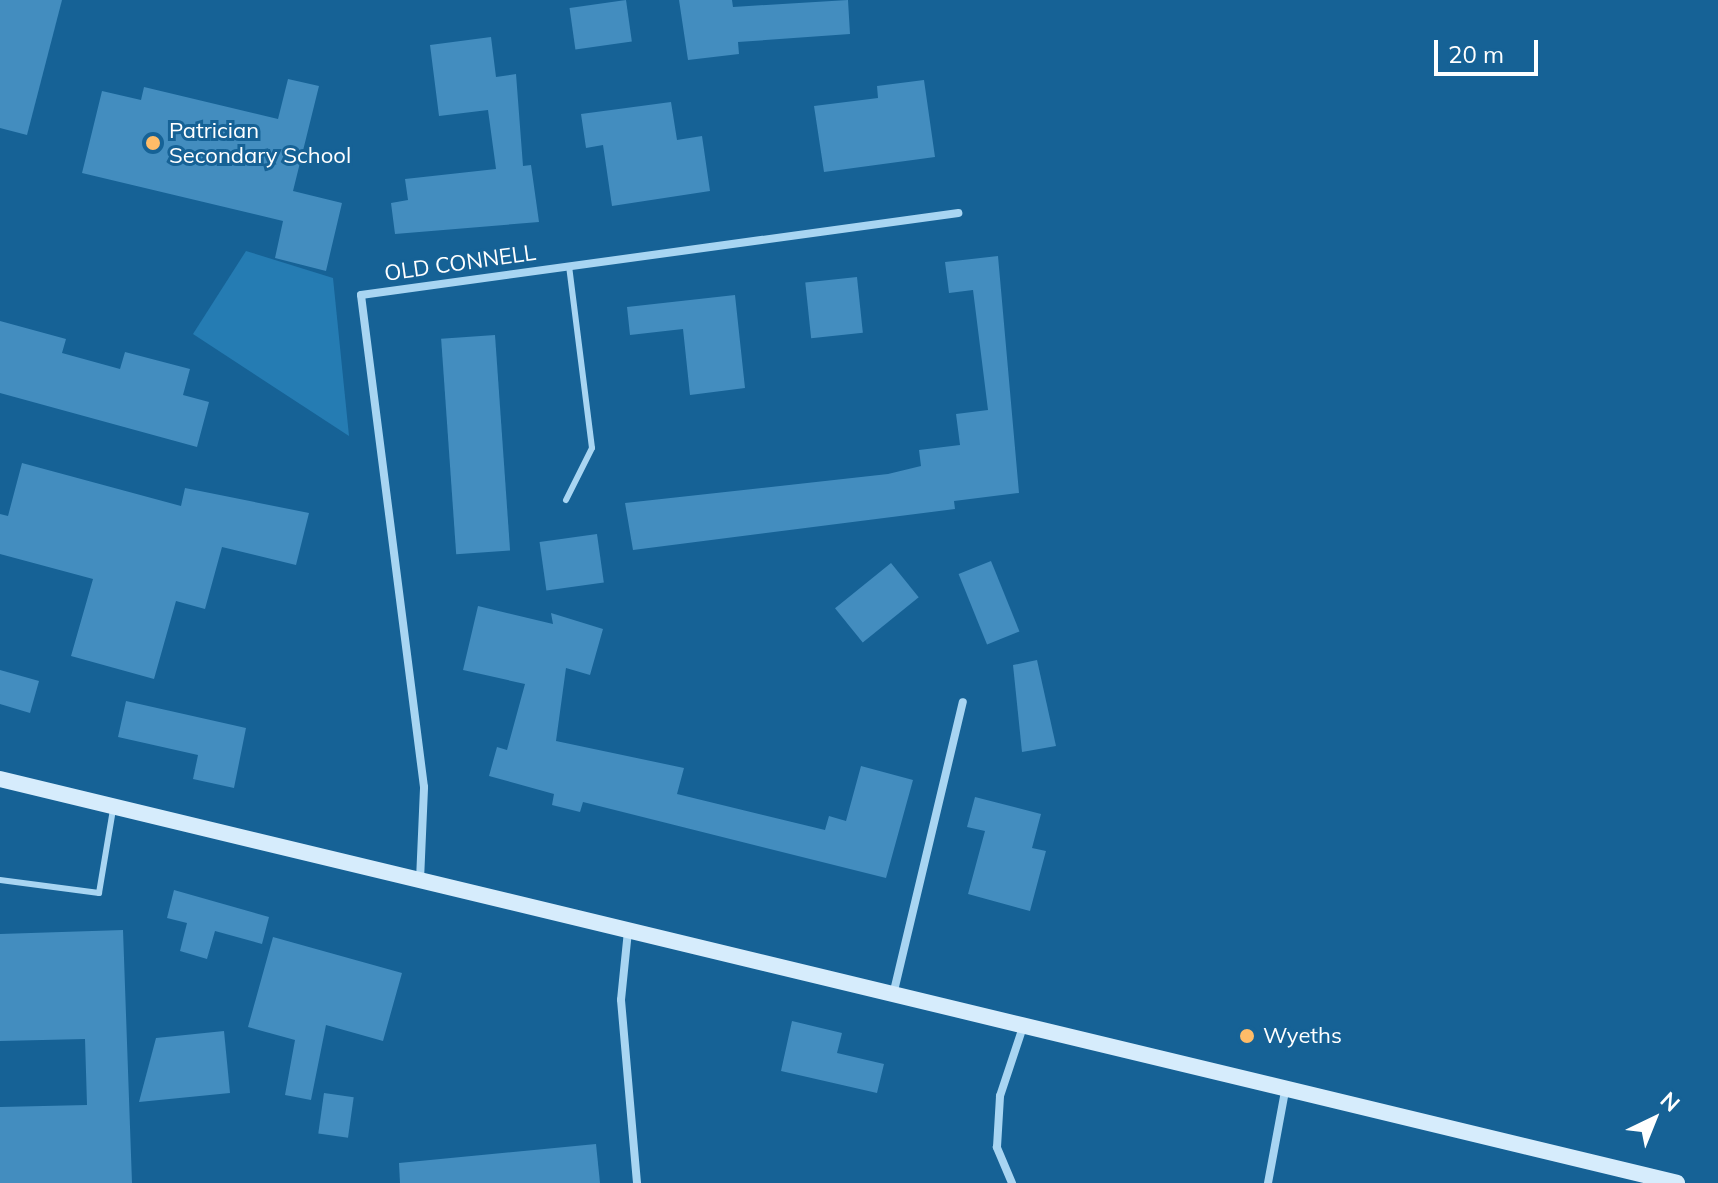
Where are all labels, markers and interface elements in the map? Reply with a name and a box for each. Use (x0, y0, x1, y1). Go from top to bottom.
scale bar (1438, 24, 1542, 74)
text: 20 m (1448, 39, 1504, 69)
place label: Patrician Secondary School (169, 117, 351, 168)
marker: Patrician Secondary School (144, 134, 162, 152)
street label: OLD CONNELL (383, 239, 537, 287)
place label: Wyeths (1263, 1023, 1342, 1049)
marker: Wyeths (1238, 1027, 1256, 1045)
north arrow (1614, 1079, 1694, 1159)
text: N (1655, 1086, 1686, 1117)

